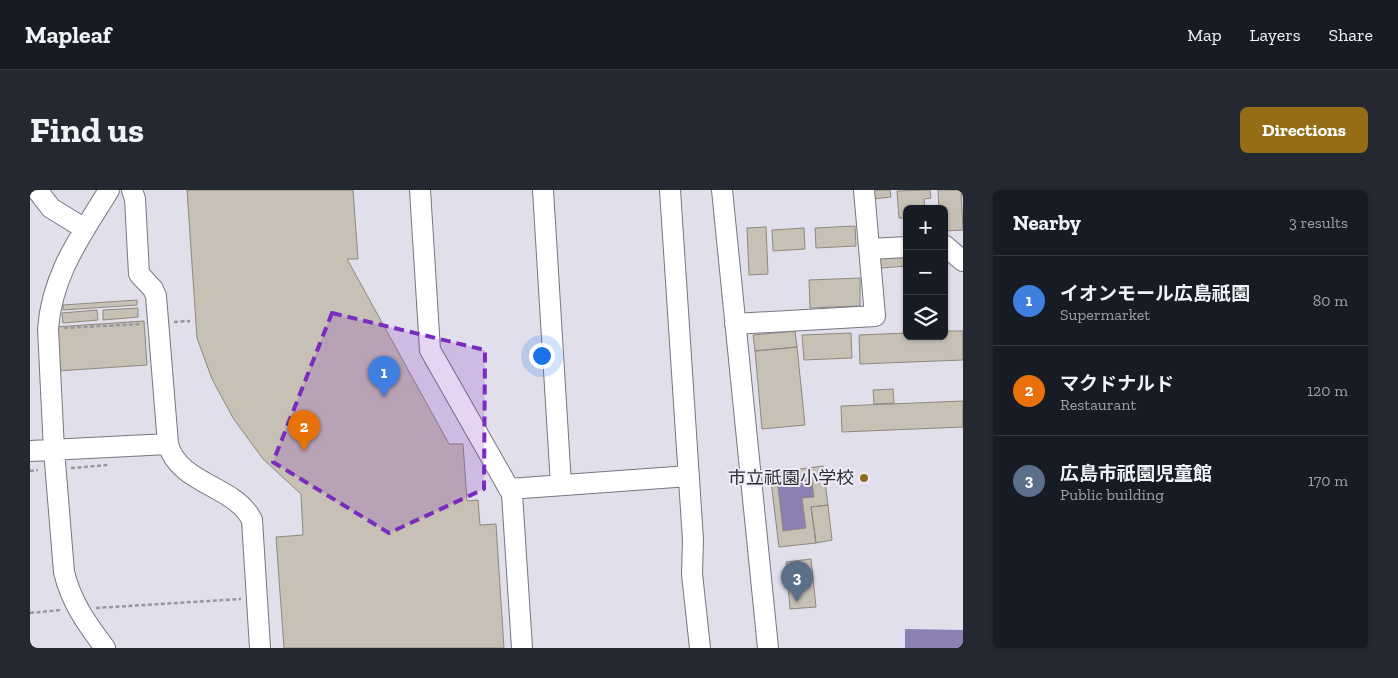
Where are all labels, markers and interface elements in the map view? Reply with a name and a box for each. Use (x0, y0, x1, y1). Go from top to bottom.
text: Mapleaf (25, 20, 111, 49)
text: Map (1187, 24, 1222, 46)
text: Layers (1250, 24, 1301, 46)
text: Share (1329, 24, 1373, 46)
button: Directions (1240, 107, 1368, 153)
text: Find us (30, 109, 144, 151)
map controls (903, 205, 948, 340)
button: + (903, 205, 948, 250)
text: Nearby (1013, 210, 1081, 235)
text: 3 results (1289, 213, 1348, 232)
button: − (903, 250, 948, 295)
text: イオンモール広島祇園 (1060, 282, 1250, 305)
text: 1 (1026, 291, 1032, 310)
text: 80 m (1313, 291, 1348, 310)
button: layers (903, 295, 948, 340)
text: Supermarket (1060, 305, 1150, 324)
your location (529, 343, 555, 369)
pin: 1 (368, 356, 400, 397)
text: マクドナルド (1060, 372, 1174, 395)
text: 2 (1025, 381, 1033, 400)
text: 120 m (1307, 381, 1348, 400)
text: Restaurant (1060, 395, 1136, 414)
pin: 2 (288, 410, 320, 451)
text: 広島市祇園児童館 (1060, 462, 1212, 485)
place label: 市立祇園小学校 (728, 467, 854, 489)
text: 3 (1025, 471, 1033, 490)
text: 170 m (1308, 471, 1348, 490)
marker: 市立祇園小学校 (858, 472, 870, 484)
text: Public building (1060, 485, 1164, 504)
pin: 3 (781, 561, 813, 602)

